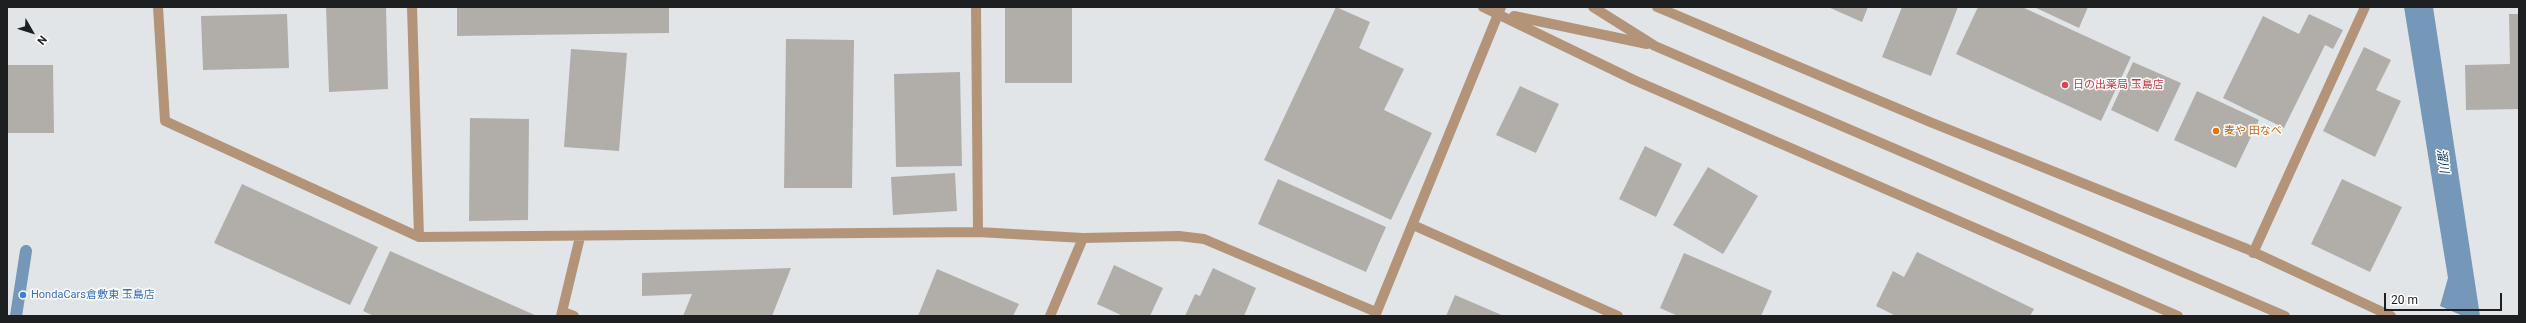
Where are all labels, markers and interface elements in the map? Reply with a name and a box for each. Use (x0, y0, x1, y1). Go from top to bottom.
north arrow (12, 12, 52, 52)
text: N (34, 33, 49, 47)
place label: 日の出薬局 玉島店 (2073, 78, 2164, 92)
marker: 日の出薬局 玉島店 (2060, 80, 2070, 90)
place label: 麦や 田なべ (2224, 124, 2282, 138)
marker: 麦や 田なべ (2211, 126, 2221, 136)
water label: 溜川 (2433, 148, 2451, 174)
scale bar (2386, 285, 2504, 311)
place label: HondaCars倉敷東 玉島店 (31, 288, 155, 302)
marker: HondaCars倉敷東 玉島店 (18, 290, 28, 300)
text: 20 m (2391, 293, 2418, 307)

